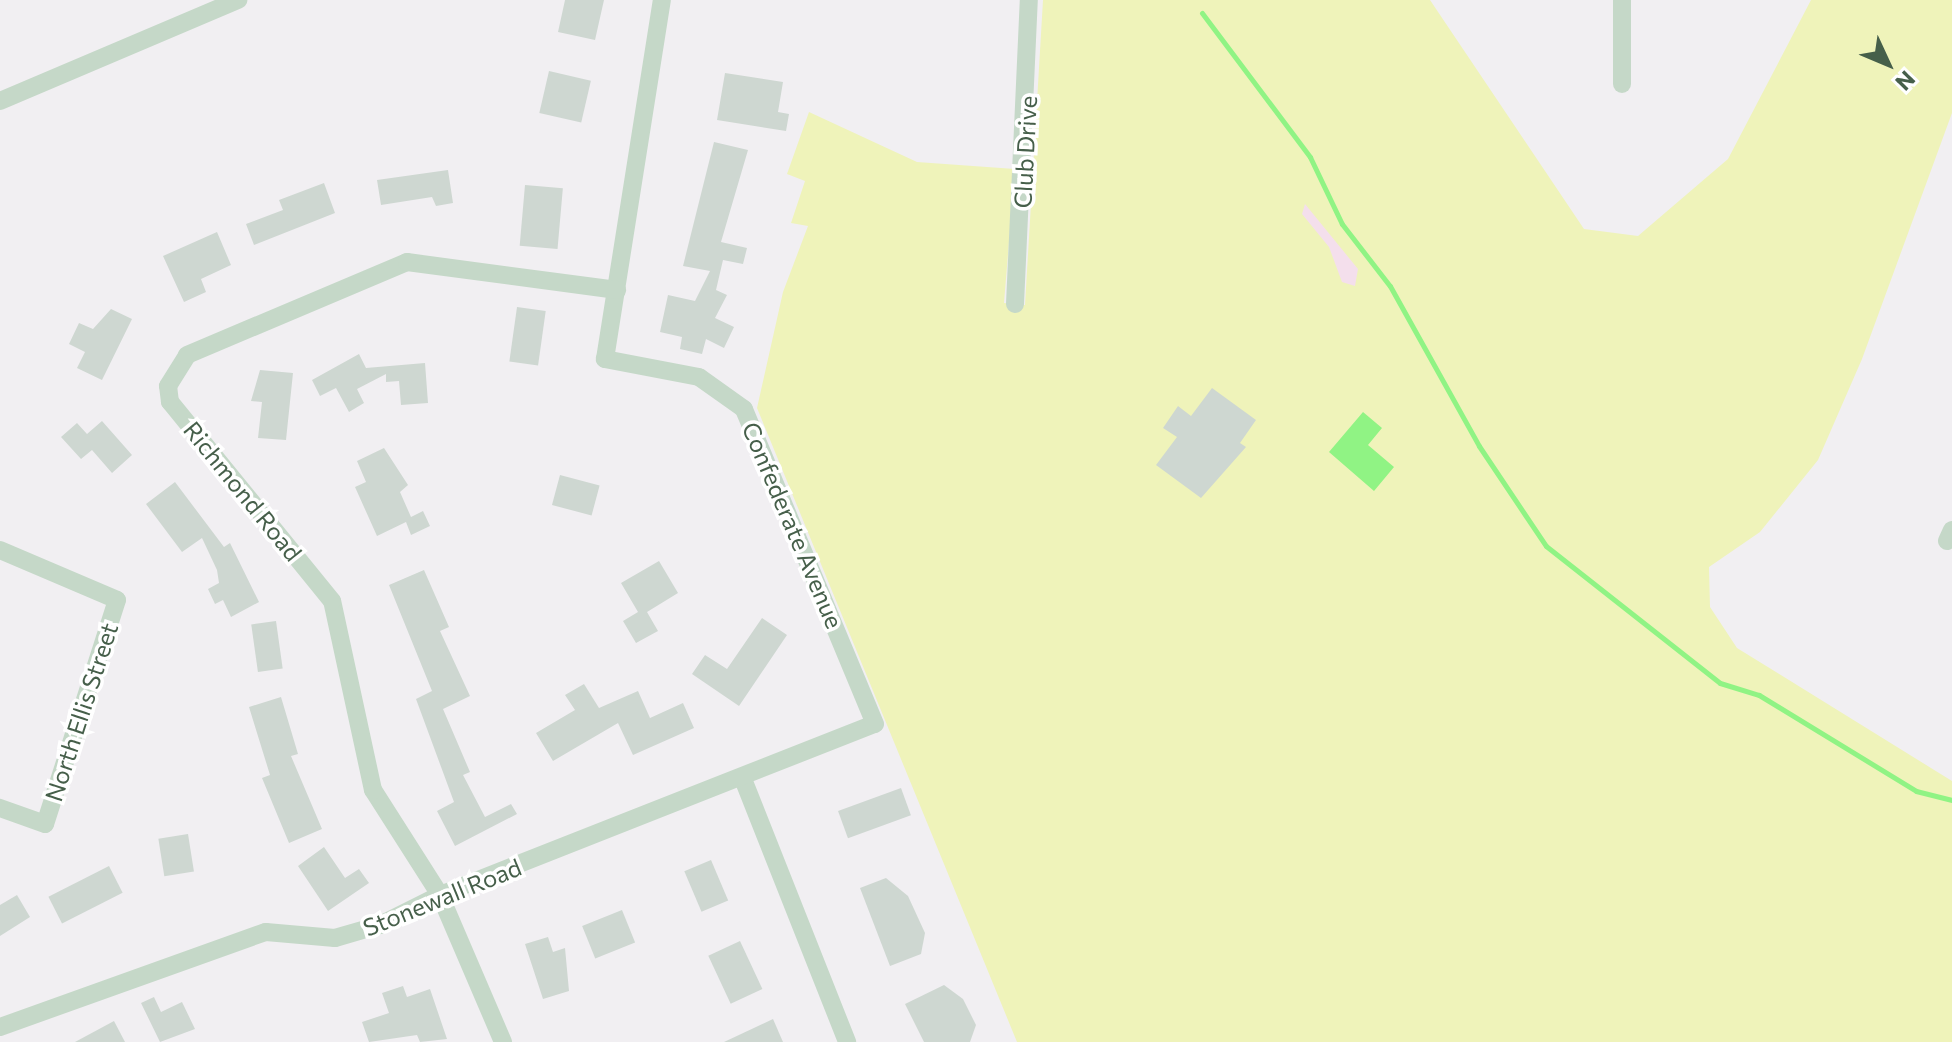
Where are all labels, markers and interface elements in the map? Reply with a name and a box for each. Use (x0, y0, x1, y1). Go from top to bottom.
north arrow (1848, 24, 1928, 104)
text: N (1890, 66, 1921, 96)
street label: Club Drive (1008, 95, 1042, 209)
street label: Richmond Road (178, 415, 308, 567)
street label: Confederate Avenue (736, 417, 850, 633)
street label: North Ellis Street (39, 619, 123, 805)
street label: Stonewall Road (359, 852, 525, 942)

